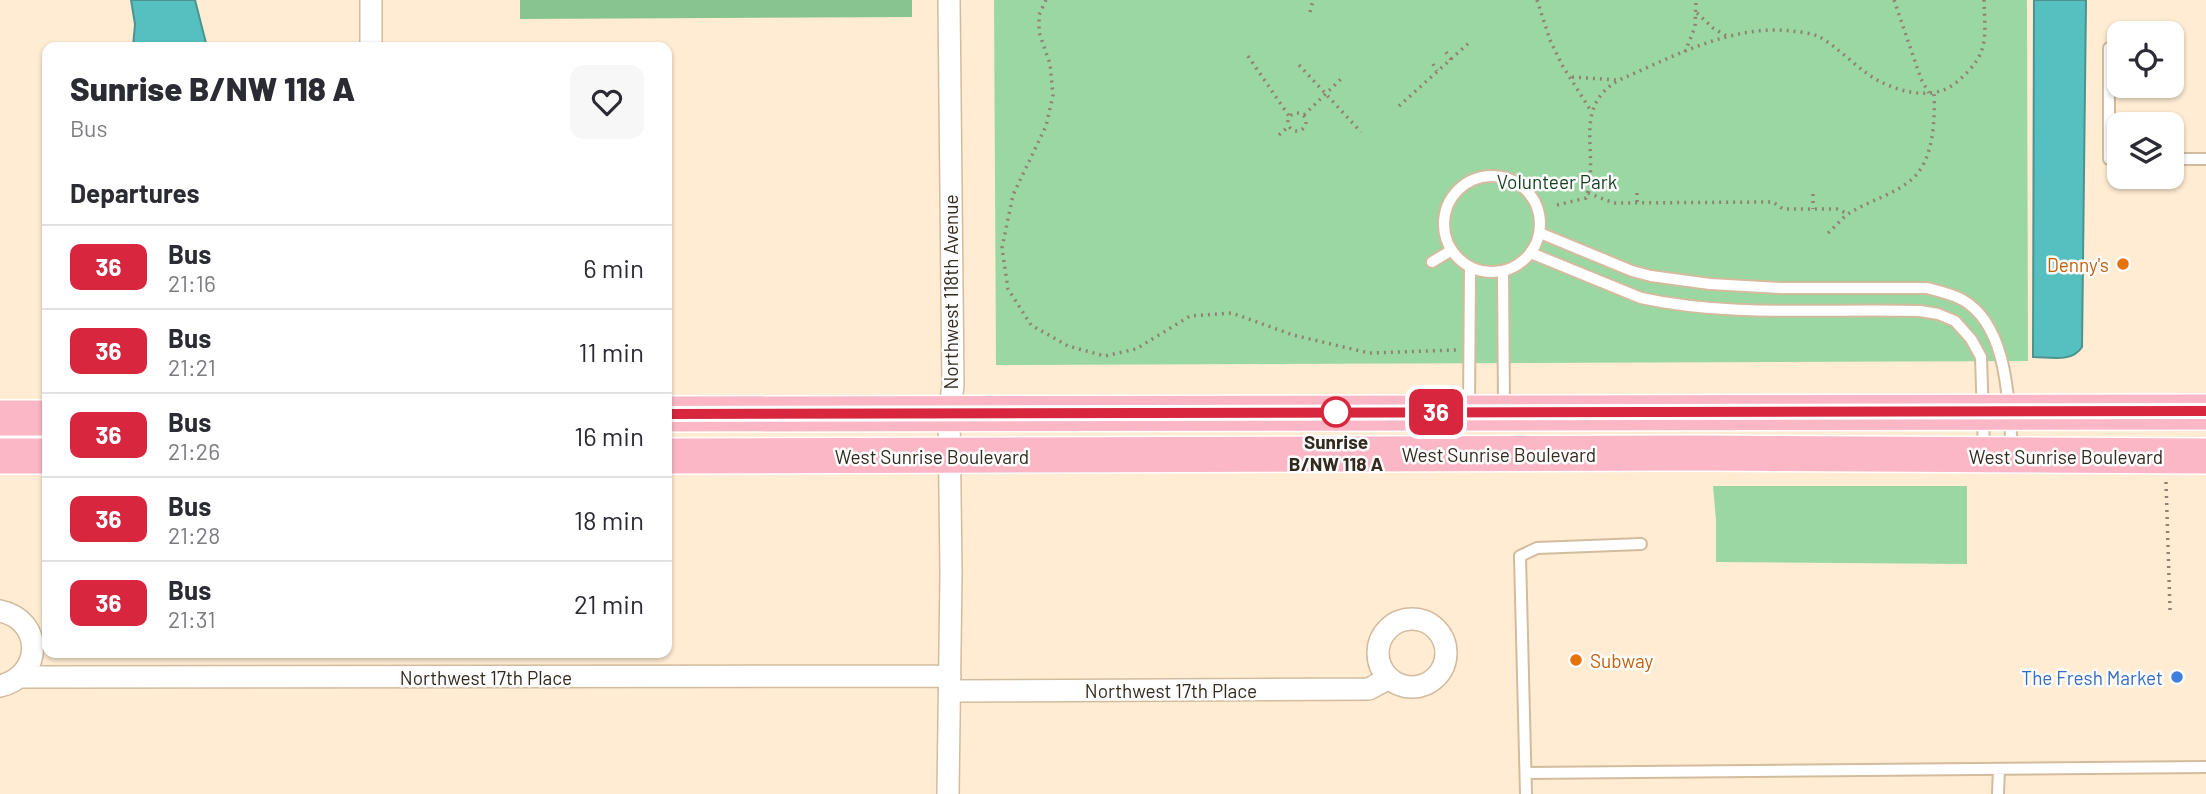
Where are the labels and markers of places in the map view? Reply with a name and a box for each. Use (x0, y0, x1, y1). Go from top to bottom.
place label: Denny's (2047, 253, 2109, 276)
marker: Denny's (2115, 256, 2131, 272)
marker: Sunrise B/NW 118 A (1321, 397, 1351, 427)
place label: Sunrise B/NW 118 A (1289, 430, 1383, 475)
place label: Subway (1590, 649, 1654, 672)
marker: Subway (1568, 652, 1584, 668)
place label: The Fresh Market (2021, 666, 2163, 689)
marker: The Fresh Market (2169, 669, 2185, 685)

